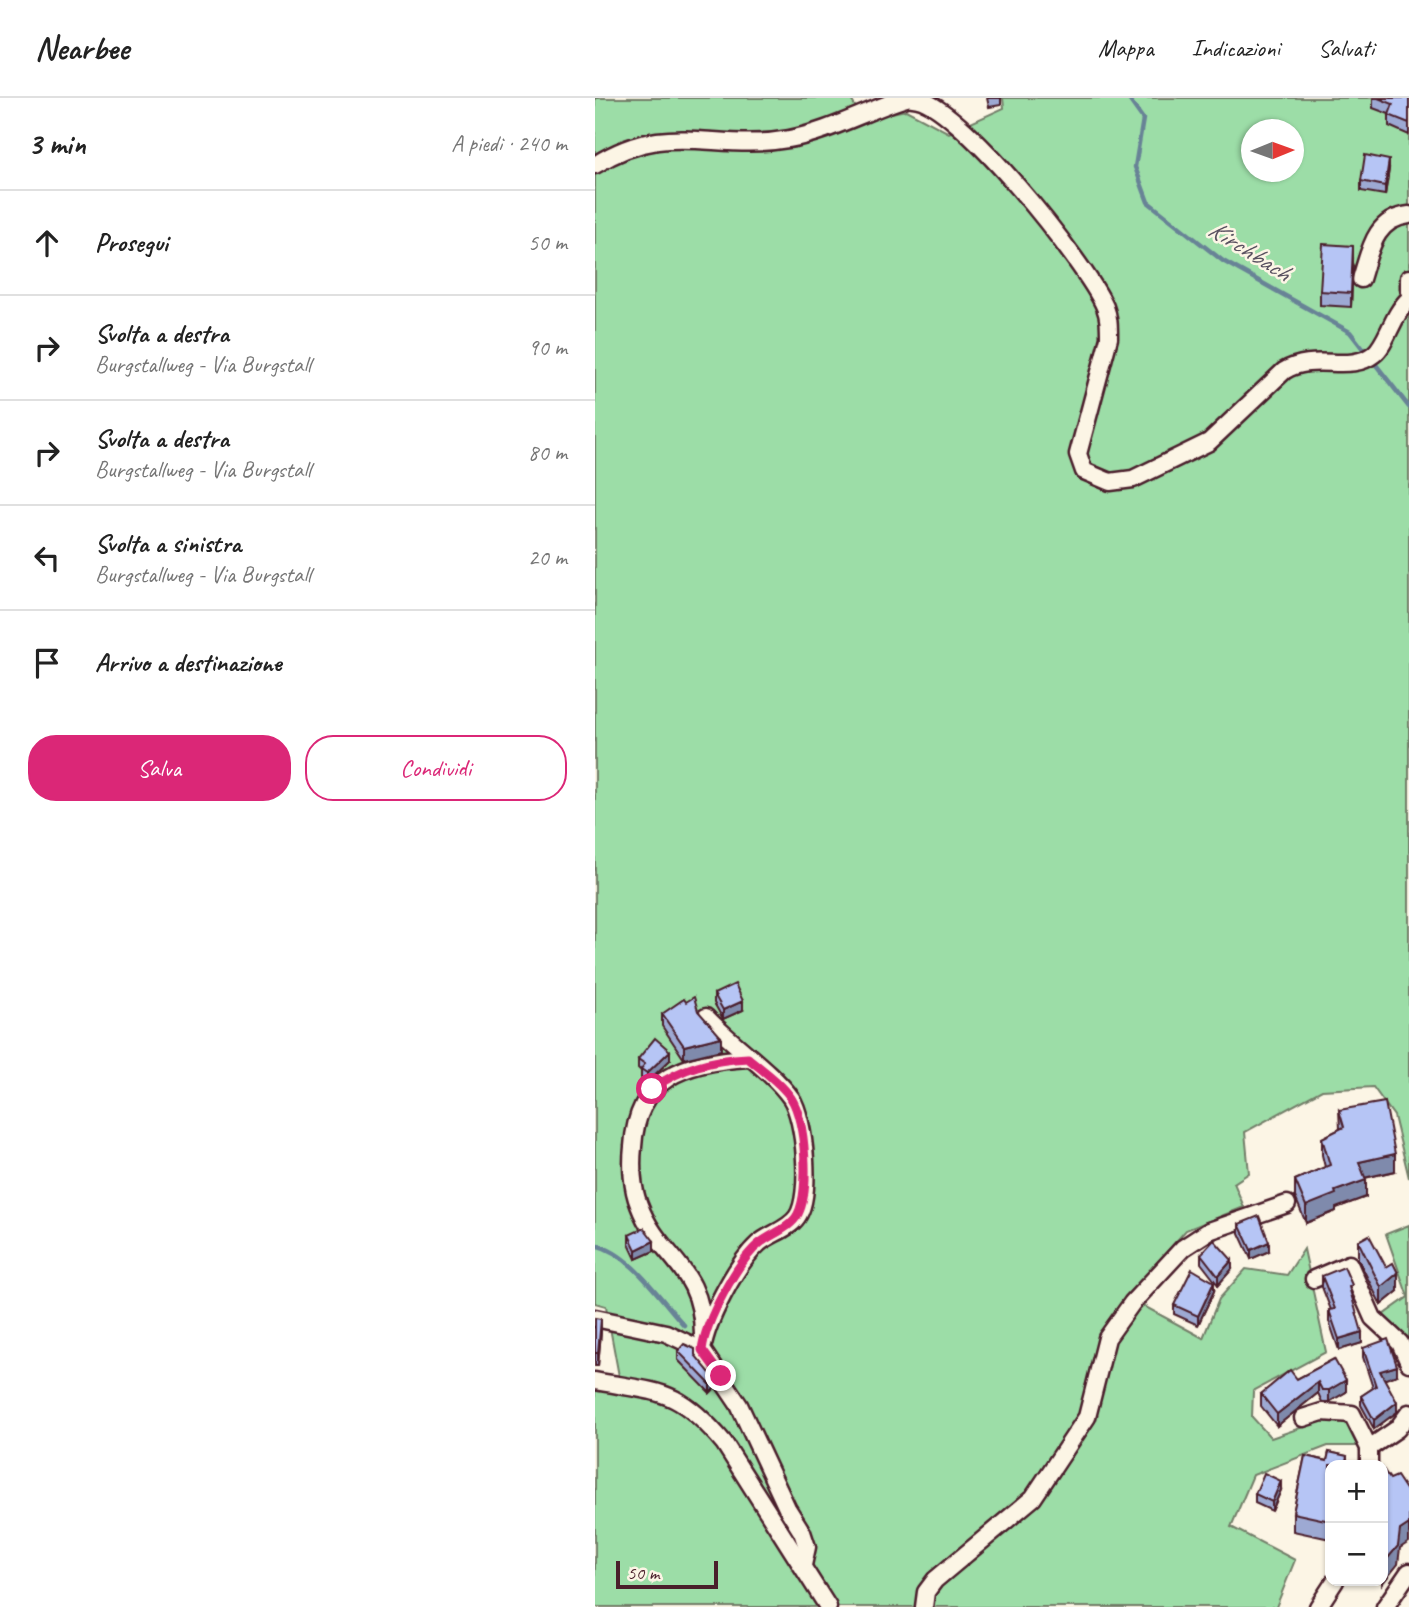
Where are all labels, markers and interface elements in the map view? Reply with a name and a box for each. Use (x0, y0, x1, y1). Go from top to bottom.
text: Nearbee (35, 27, 129, 69)
text: Mappa (1098, 33, 1154, 63)
text: Indicazioni (1192, 33, 1280, 63)
text: Salvati (1318, 33, 1374, 63)
north arrow (1241, 119, 1304, 182)
text: 3 min (28, 125, 85, 163)
text: A piedi · 240 m (451, 129, 567, 158)
water label: Kirchbach (1202, 212, 1299, 290)
icon: ahead (28, 224, 66, 262)
text: Prosegui (95, 226, 168, 259)
text: 50 m (528, 228, 567, 257)
text: Svolta a destra (95, 317, 229, 350)
icon: right (28, 329, 66, 367)
text: 90 m (528, 333, 567, 362)
text: Burgstallweg - Via Burgstall (95, 350, 311, 379)
text: Svolta a destra (95, 422, 229, 455)
icon: right (28, 434, 66, 472)
text: 80 m (528, 438, 567, 467)
text: Burgstallweg - Via Burgstall (95, 455, 311, 484)
text: Svolta a sinistra (95, 527, 241, 560)
icon: left (28, 539, 66, 577)
text: 20 m (528, 543, 567, 572)
text: Burgstallweg - Via Burgstall (95, 560, 311, 589)
icon: arrive (28, 644, 66, 682)
text: Arrivo a destinazione (95, 646, 281, 679)
button: Salva (28, 735, 291, 801)
button: Condividi (305, 735, 567, 801)
route start (636, 1073, 667, 1104)
route end (705, 1360, 736, 1391)
map controls (1325, 1460, 1388, 1586)
button: + (1325, 1460, 1388, 1523)
button: − (1325, 1523, 1388, 1586)
scale bar (616, 1558, 717, 1590)
text: 50 m (627, 1561, 659, 1585)

